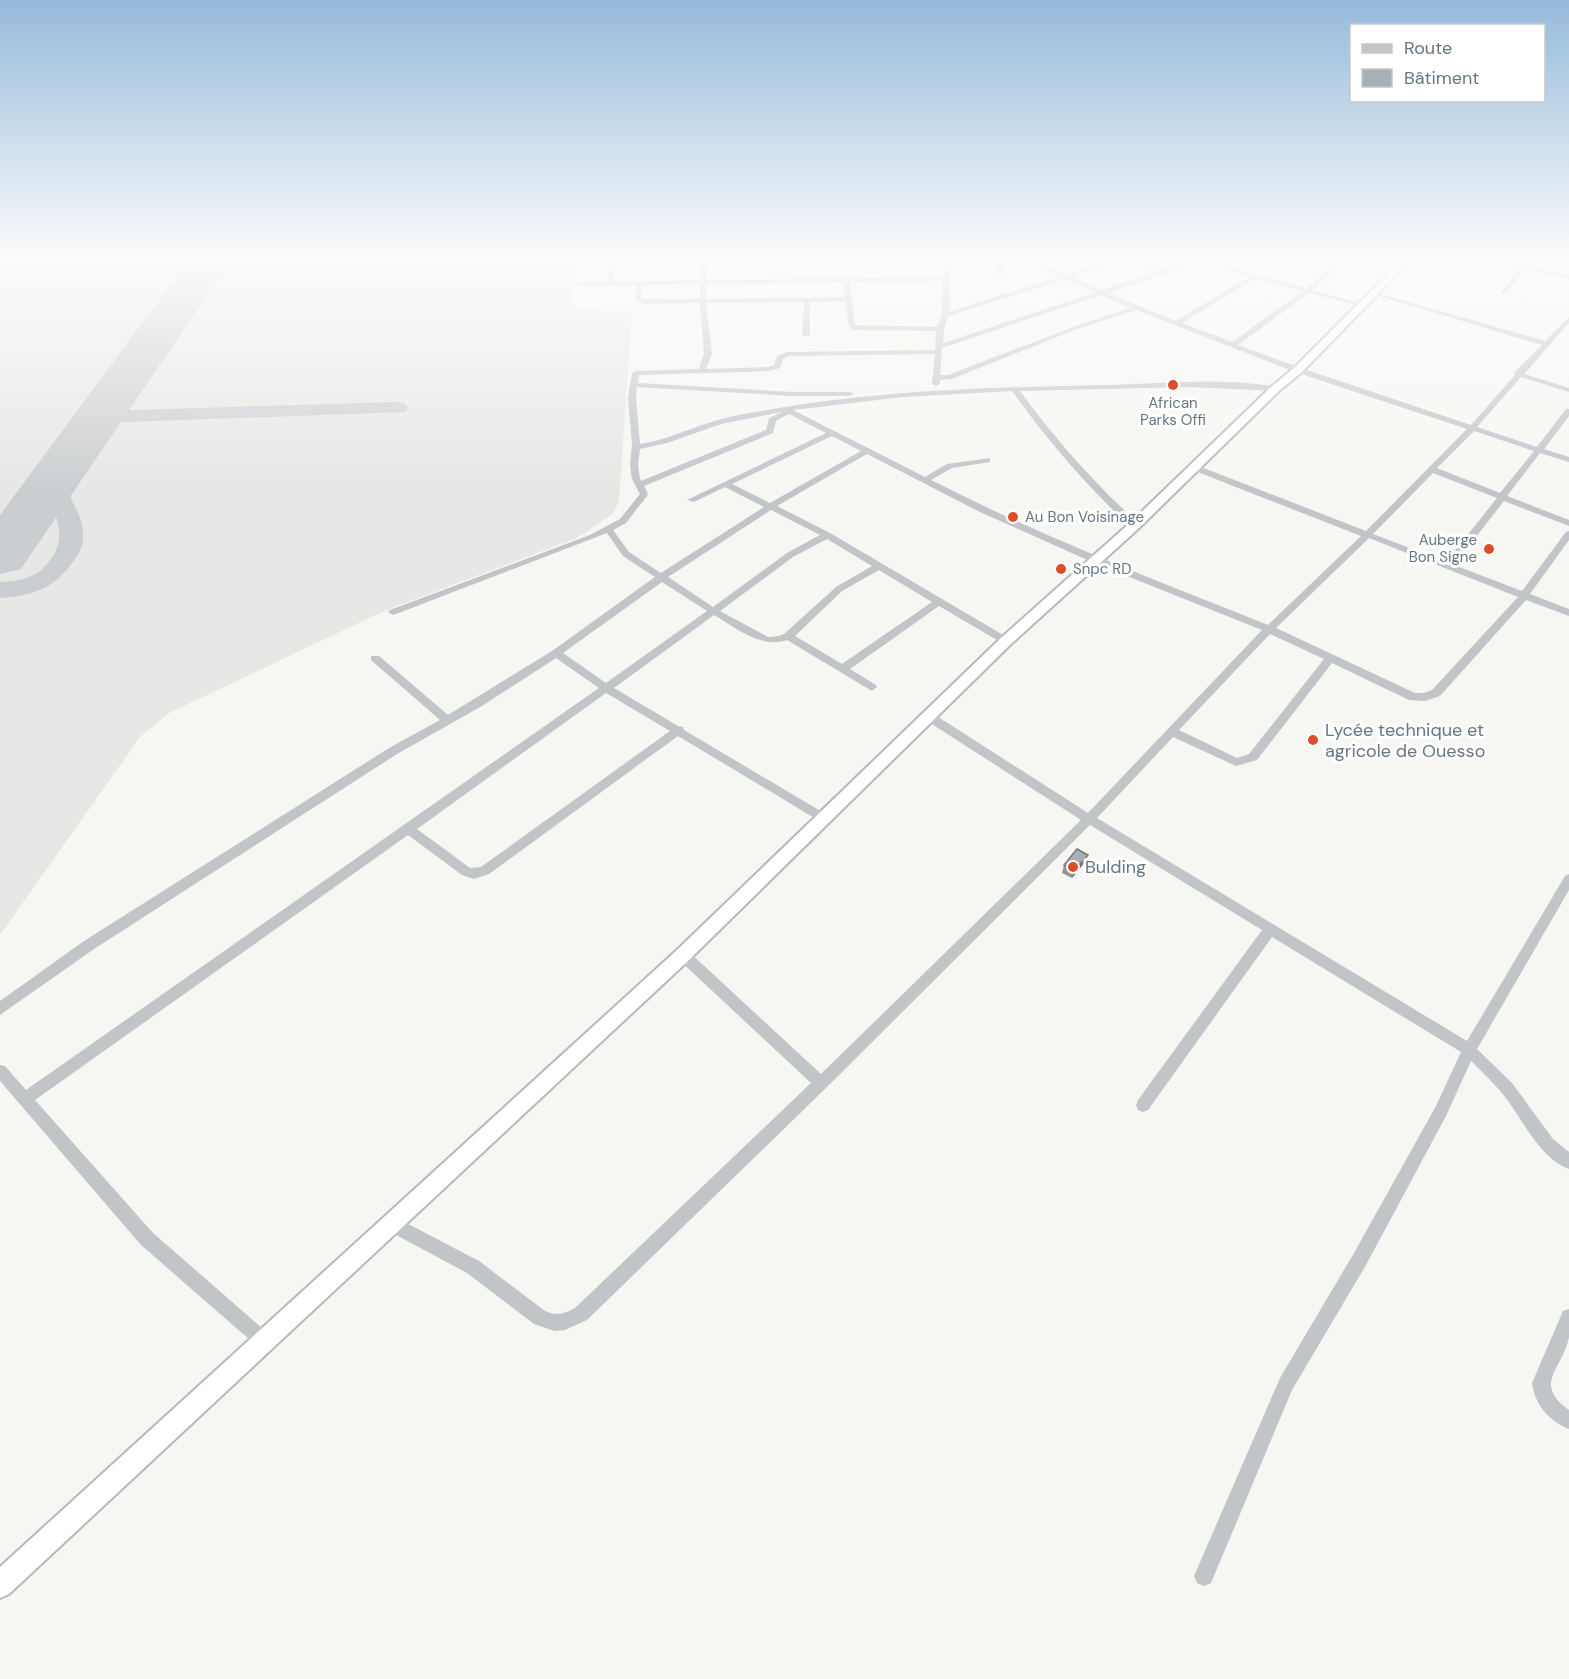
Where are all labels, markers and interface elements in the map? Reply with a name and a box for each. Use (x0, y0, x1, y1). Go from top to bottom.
legend (1350, 24, 1545, 102)
text: Route (1404, 36, 1452, 60)
text: Bâtiment (1404, 66, 1479, 90)
marker: African Parks Offi (1166, 378, 1180, 392)
place label: African Parks Offi (1140, 393, 1206, 430)
place label: Au Bon Voisinage (1025, 507, 1144, 527)
marker: Au Bon Voisinage (1006, 510, 1020, 524)
place label: Auberge Bon Signe (1409, 530, 1477, 567)
marker: Auberge Bon Signe (1482, 542, 1496, 556)
place label: Snpc RD (1073, 559, 1132, 579)
marker: Snpc RD (1054, 562, 1068, 576)
place label: Lycée technique et agricole de Ouesso (1325, 718, 1485, 763)
marker: Lycée technique et agricole de Ouesso (1306, 733, 1320, 747)
place label: Bulding (1085, 855, 1146, 879)
marker: Bulding (1066, 860, 1080, 874)

